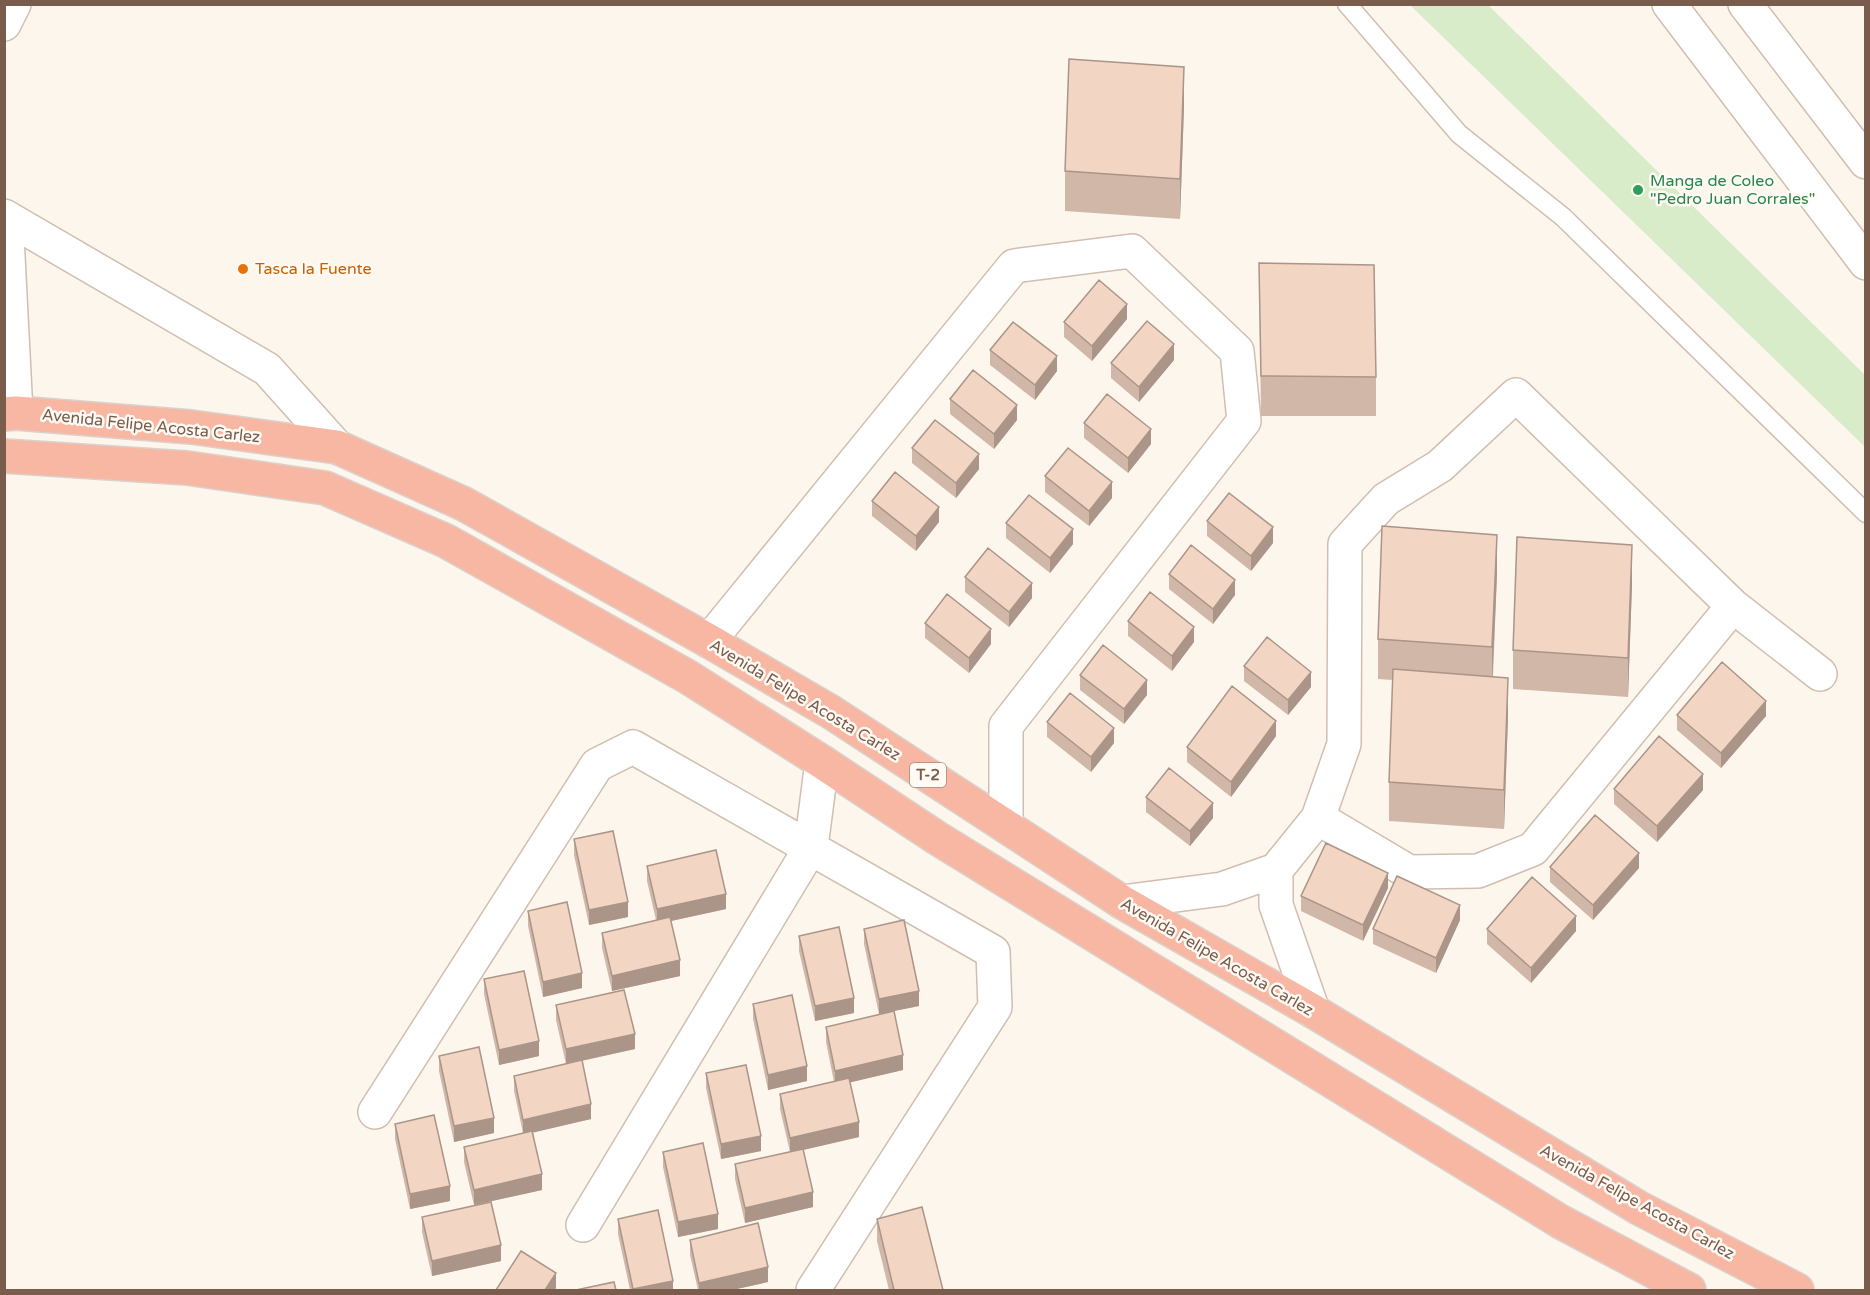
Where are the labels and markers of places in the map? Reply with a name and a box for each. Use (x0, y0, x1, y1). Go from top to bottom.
place label: Manga de Coleo "Pedro Juan Corrales" (1650, 171, 1815, 209)
marker: Manga de Coleo "Pedro Juan Corrales" (1631, 183, 1645, 197)
place label: Tasca la Fuente (255, 259, 372, 279)
marker: Tasca la Fuente (236, 262, 250, 276)

